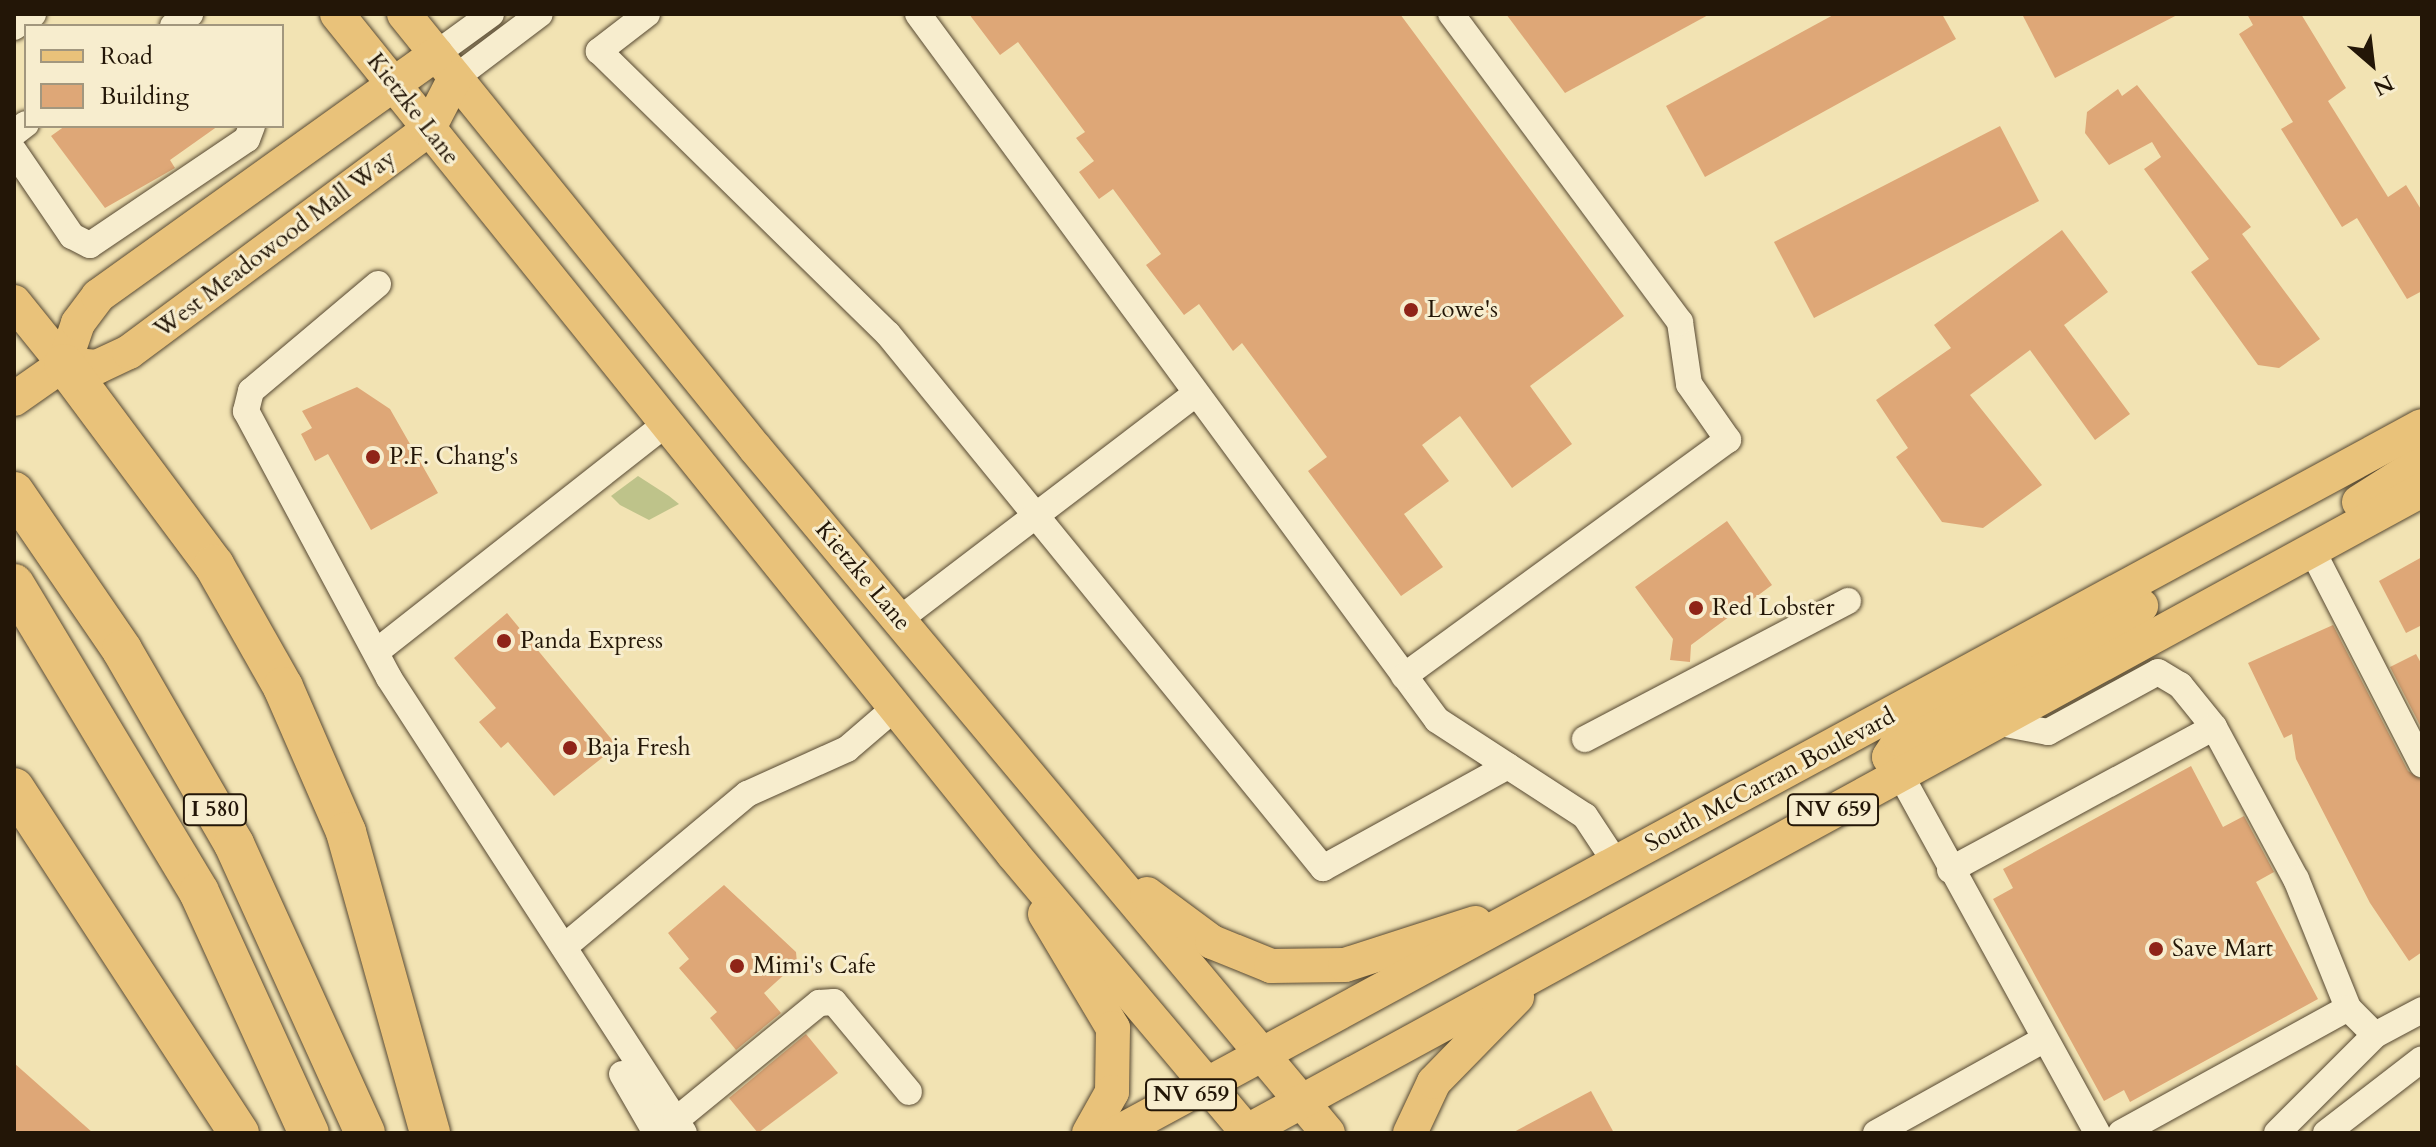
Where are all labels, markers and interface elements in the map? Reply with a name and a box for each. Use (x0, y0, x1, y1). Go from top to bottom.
legend (24, 24, 284, 128)
north arrow (2332, 24, 2412, 104)
text: Road (100, 40, 153, 73)
street label: Kietzke Lane (361, 48, 465, 170)
text: N (2368, 67, 2399, 103)
text: Building (100, 80, 189, 113)
street label: West Meadowood Mall Way (149, 144, 401, 344)
place label: Lowe's (1427, 296, 1498, 324)
marker: Lowe's (1402, 301, 1420, 319)
place label: P.F. Chang's (389, 443, 518, 471)
marker: P.F. Chang's (364, 448, 382, 466)
street label: Kietzke Lane (809, 516, 917, 636)
place label: Red Lobster (1712, 594, 1834, 622)
marker: Red Lobster (1687, 599, 1705, 617)
place label: Panda Express (520, 627, 663, 655)
marker: Panda Express (495, 632, 513, 650)
street label: South McCarran Boulevard (1640, 702, 1900, 858)
place label: Baja Fresh (586, 734, 691, 762)
marker: Baja Fresh (561, 739, 579, 757)
road number: I 580 (181, 792, 249, 828)
road number: NV 659 (1787, 792, 1879, 828)
place label: Save Mart (2172, 935, 2273, 963)
marker: Save Mart (2147, 940, 2165, 958)
place label: Mimi's Cafe (753, 952, 876, 980)
marker: Mimi's Cafe (728, 957, 746, 975)
road number: NV 659 (1145, 1077, 1237, 1113)

